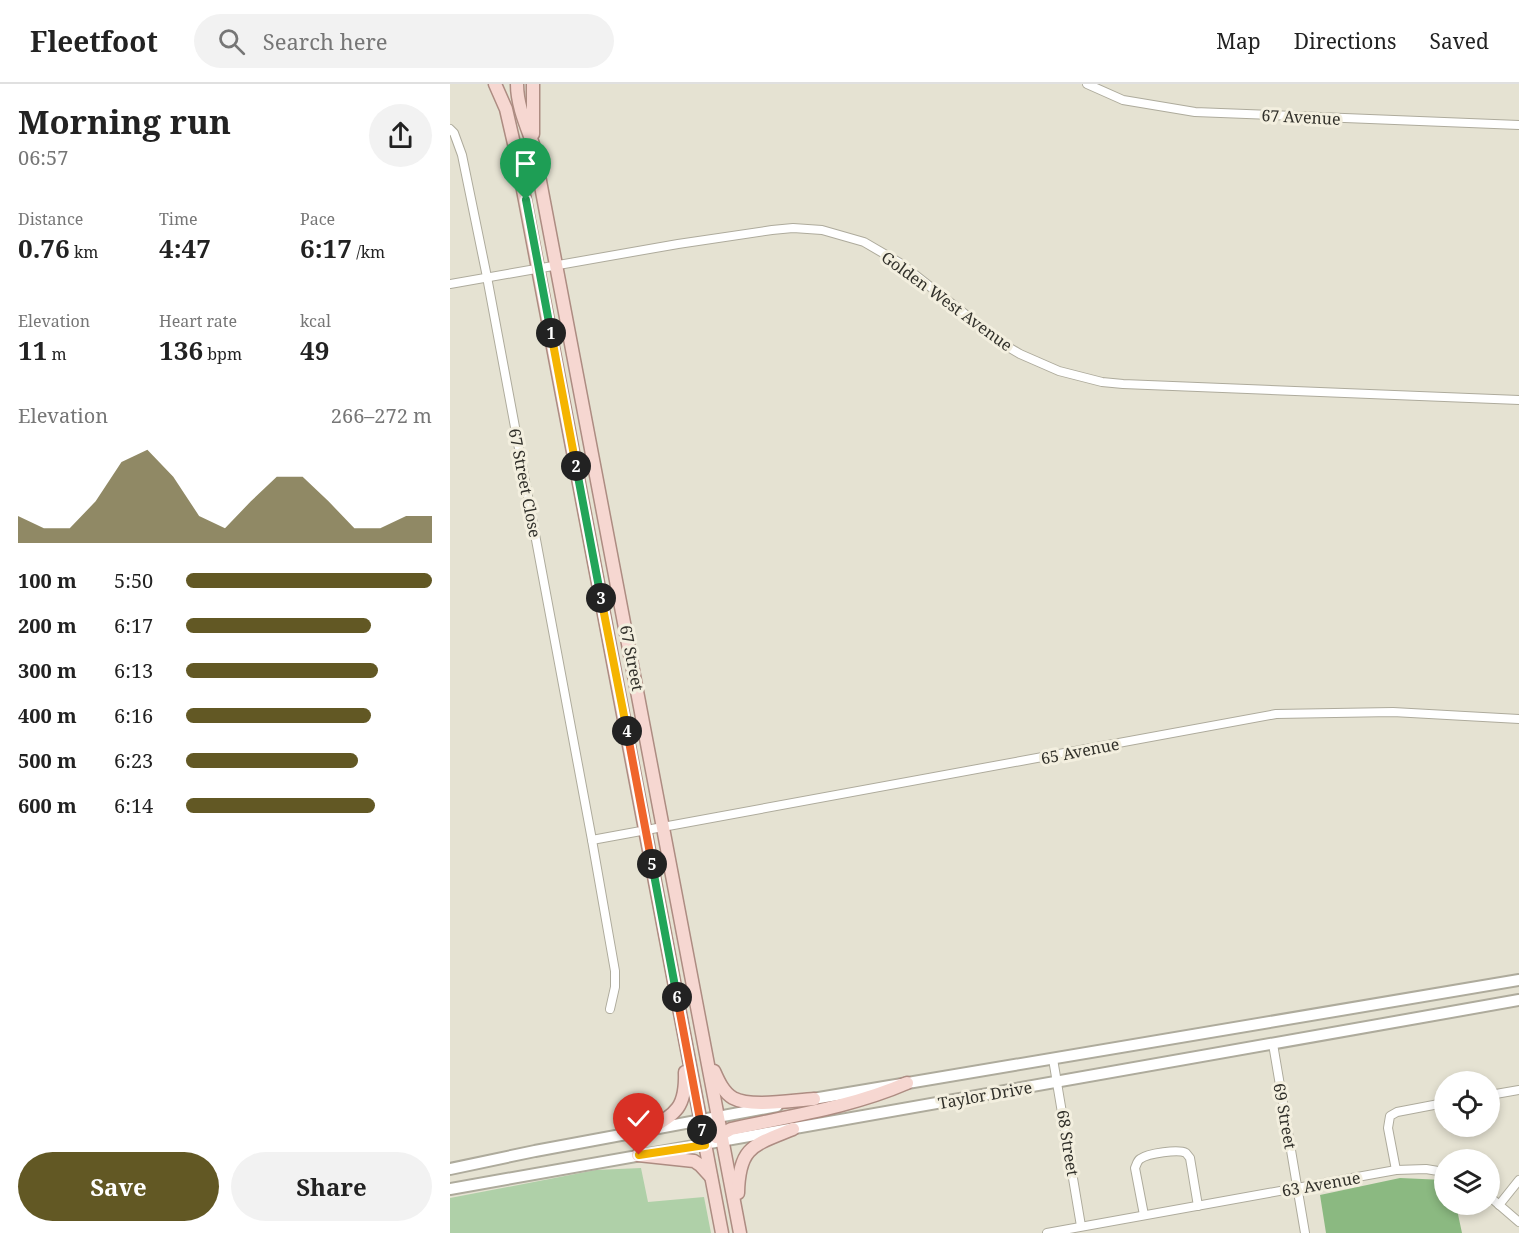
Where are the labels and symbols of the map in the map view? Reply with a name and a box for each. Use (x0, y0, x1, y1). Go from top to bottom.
street label: 67 Avenue (1261, 104, 1341, 130)
pin (500, 138, 551, 200)
street label: Golden West Avenue (877, 246, 1017, 356)
pin: 1 (536, 318, 566, 348)
street label: 67 Street Close (504, 427, 546, 539)
pin: 2 (561, 451, 591, 481)
pin: 3 (586, 583, 616, 613)
street label: 67 Street (615, 623, 649, 693)
pin: 4 (612, 716, 642, 746)
street label: 65 Avenue (1039, 733, 1121, 769)
pin: 5 (637, 849, 667, 879)
pin: 6 (662, 982, 692, 1012)
street label: Taylor Drive (936, 1076, 1034, 1114)
street label: 69 Street (1268, 1081, 1302, 1151)
pin (613, 1093, 664, 1155)
street label: 68 Street (1052, 1108, 1084, 1178)
pin: 7 (687, 1115, 717, 1145)
street label: 63 Avenue (1280, 1166, 1362, 1202)

